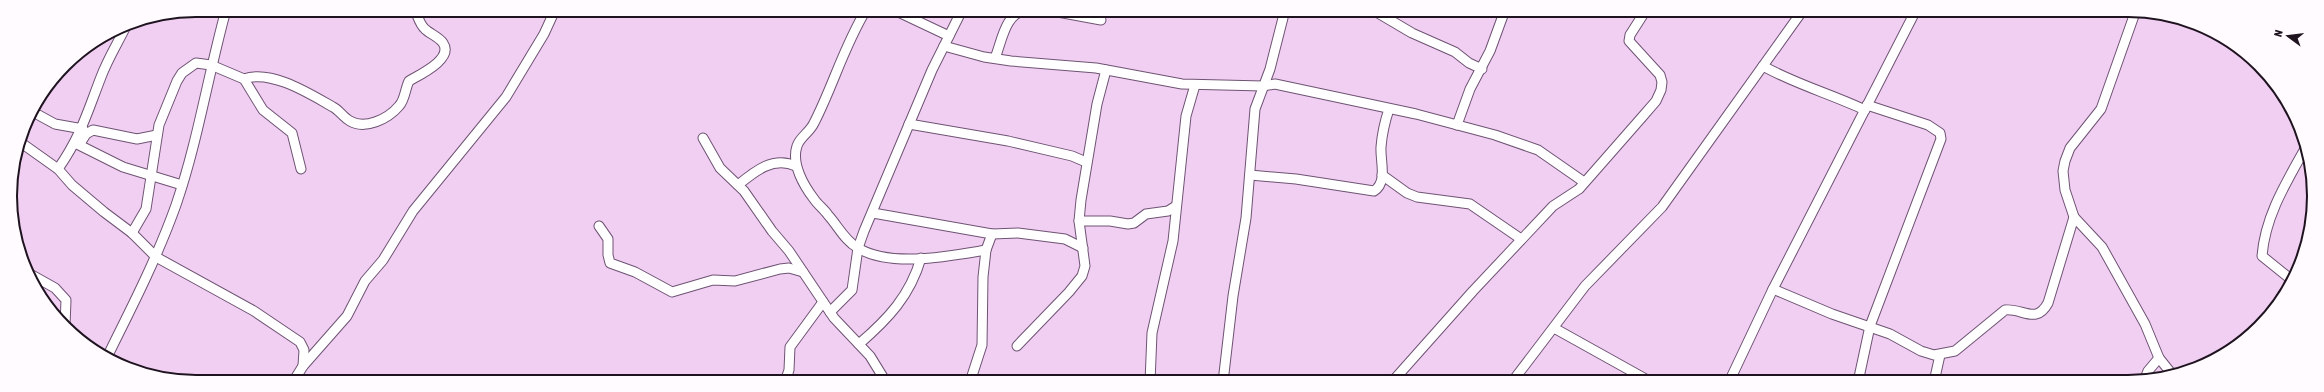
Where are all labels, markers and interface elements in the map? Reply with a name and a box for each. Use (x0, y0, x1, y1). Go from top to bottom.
north arrow (2268, 16, 2308, 56)
text: N (2272, 29, 2285, 38)

